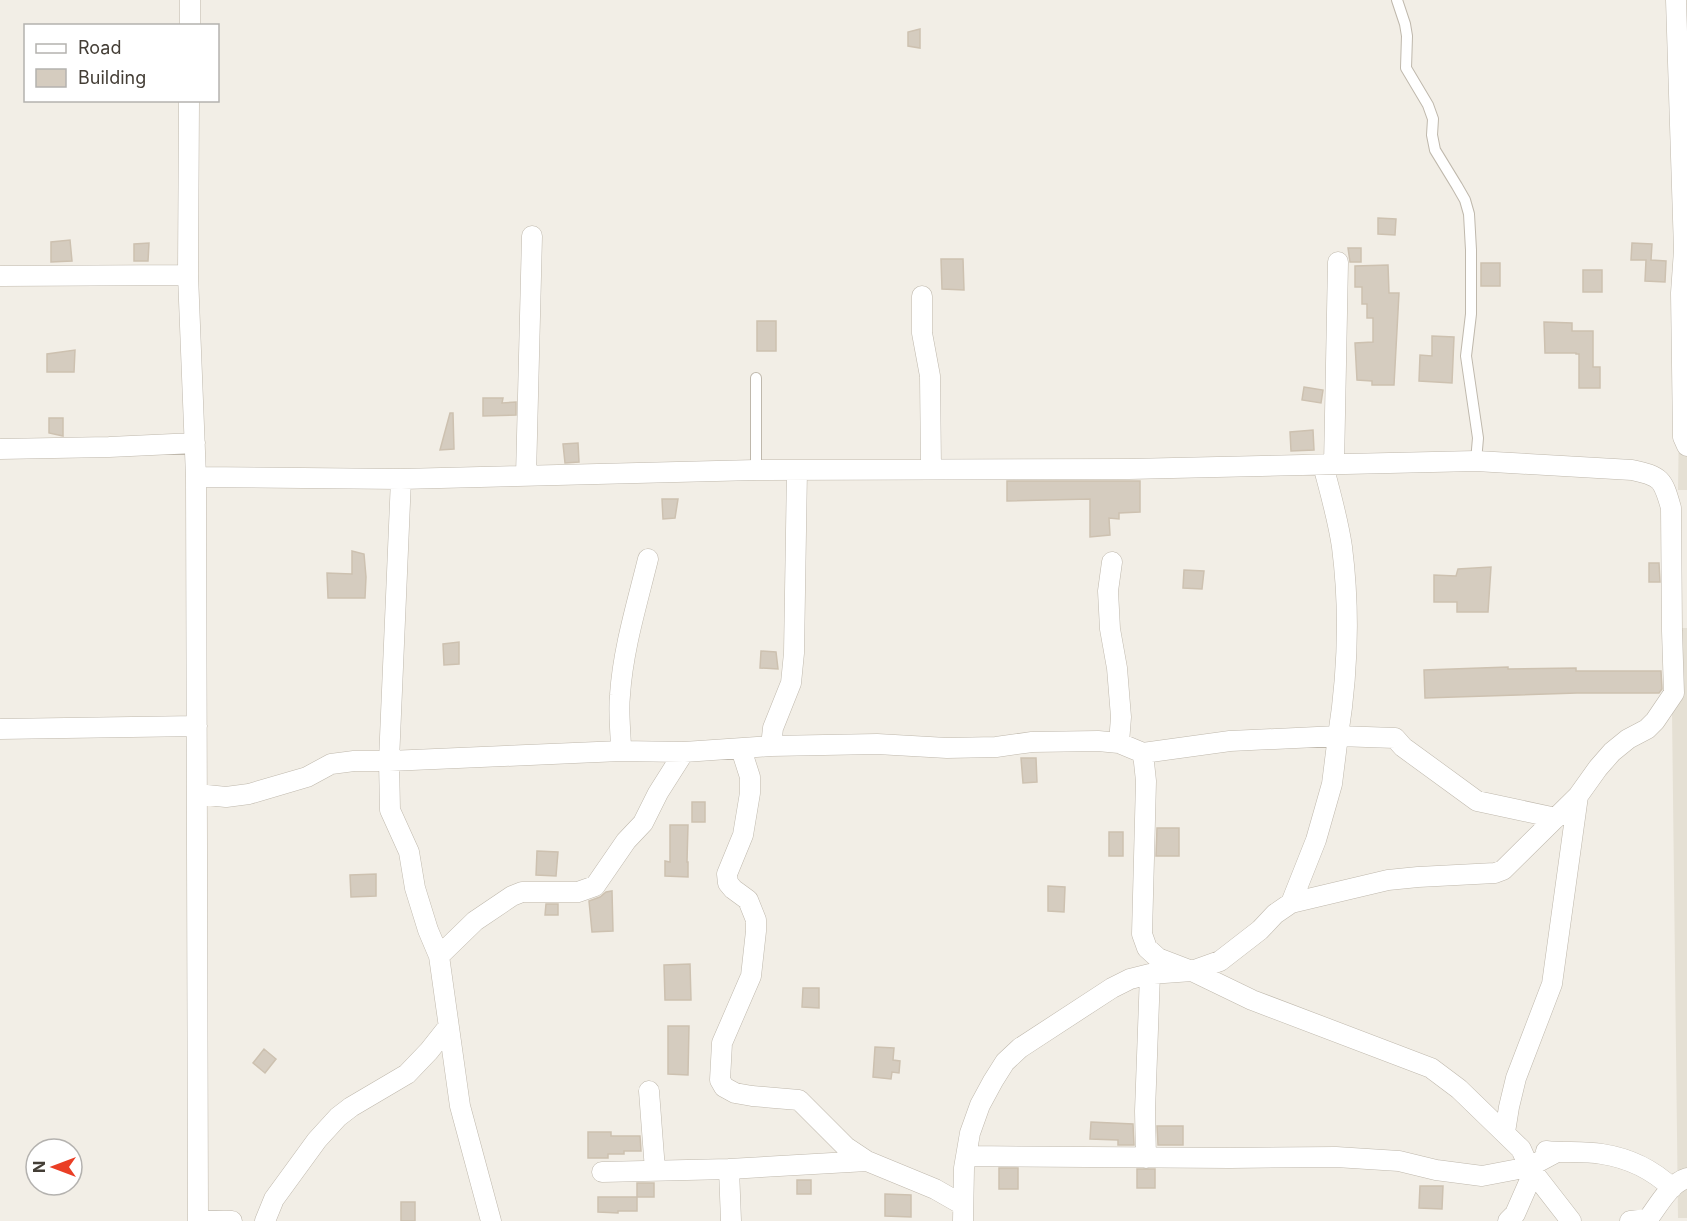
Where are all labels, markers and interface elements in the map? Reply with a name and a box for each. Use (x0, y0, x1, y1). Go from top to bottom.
legend (24, 24, 219, 102)
text: Road (78, 37, 121, 58)
text: Building (78, 67, 146, 88)
north arrow (24, 1137, 84, 1197)
text: N (29, 1161, 49, 1173)

